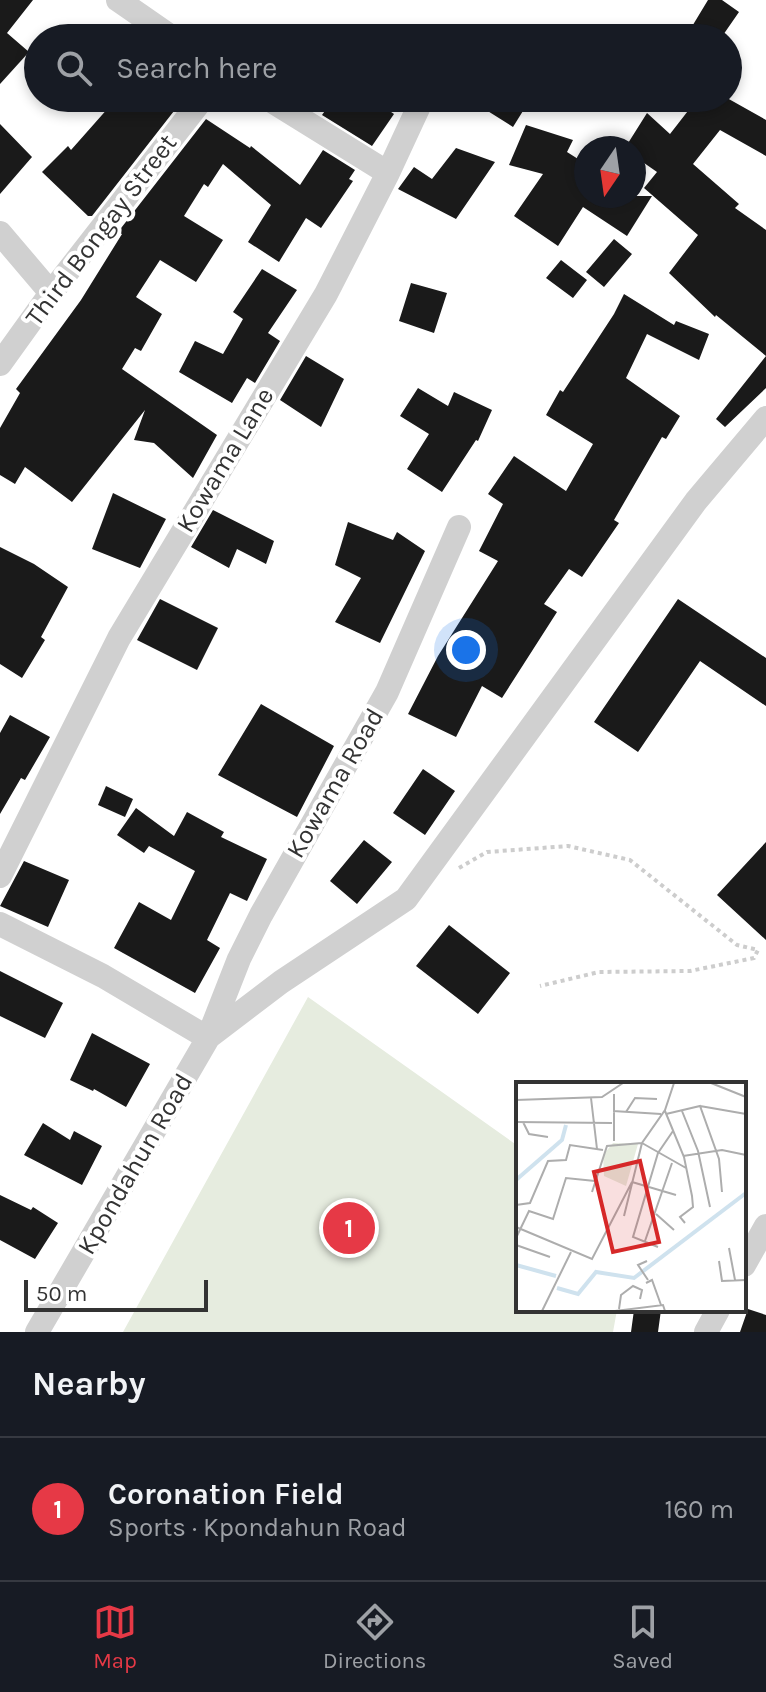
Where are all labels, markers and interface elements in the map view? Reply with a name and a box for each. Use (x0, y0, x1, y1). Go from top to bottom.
search box (24, 24, 742, 112)
icon: search (52, 46, 96, 90)
text: Search here (116, 50, 277, 86)
street label: Third Bongay Street (19, 128, 183, 332)
north arrow (574, 136, 646, 208)
street label: Kowama Lane (170, 382, 280, 538)
your location (446, 630, 486, 670)
street label: Kowama Road (280, 703, 390, 863)
street label: Kpondahun Road (71, 1068, 199, 1260)
inset map (516, 1082, 746, 1312)
pin: 1 (323, 1198, 375, 1258)
scale bar (24, 1276, 208, 1312)
text: 50 m (36, 1281, 87, 1307)
text: Nearby (32, 1364, 146, 1404)
text: Coronation Field (108, 1476, 344, 1512)
text: 1 (53, 1494, 63, 1525)
text: 160 m (665, 1494, 734, 1525)
text: Sports · Kpondahun Road (108, 1512, 407, 1543)
tab: Map (93, 1600, 137, 1674)
tab: Directions (323, 1600, 426, 1674)
tab: Saved (612, 1600, 673, 1674)

